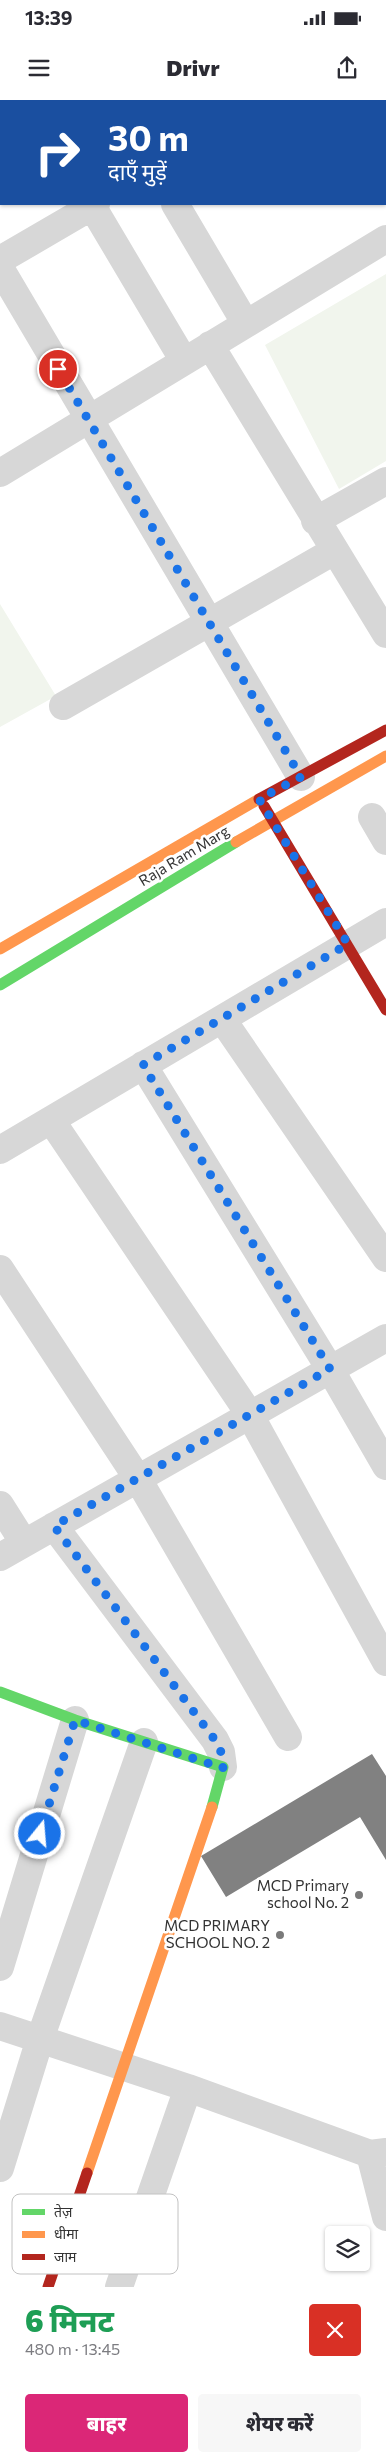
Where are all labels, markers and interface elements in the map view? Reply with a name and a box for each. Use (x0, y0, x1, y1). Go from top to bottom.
text: 13:39 (25, 6, 72, 29)
icon: menu (25, 54, 53, 82)
text: Drivr (166, 54, 220, 81)
icon: share (333, 54, 361, 82)
text: 30 m (108, 115, 189, 158)
icon: right (25, 120, 90, 185)
text: दाएँ मुड़ें (108, 158, 167, 185)
pin (37, 348, 79, 390)
icon: arrive (44, 355, 72, 383)
street label: Raja Ram Marg (135, 821, 232, 889)
position arrow (13, 1807, 65, 1859)
place label: MCD Primary school No. 2 (257, 1876, 349, 1911)
marker: MCD Primary school No. 2 (353, 1889, 365, 1901)
place label: MCD PRIMARY SCHOOL NO. 2 (164, 1916, 270, 1951)
marker: MCD PRIMARY SCHOOL NO. 2 (274, 1929, 286, 1941)
legend (12, 2194, 178, 2274)
text: तेज़ (54, 2203, 73, 2220)
text: धीमा (54, 2225, 79, 2242)
map controls (325, 2226, 370, 2271)
button: layers (325, 2226, 370, 2271)
text: जाम (54, 2248, 77, 2265)
text: 6 मिनट (25, 2301, 114, 2338)
button: close (309, 2304, 361, 2356)
text: 480 m · 13:45 (25, 2339, 120, 2358)
button: बाहर (25, 2394, 188, 2452)
button: शेयर करें (198, 2394, 361, 2452)

